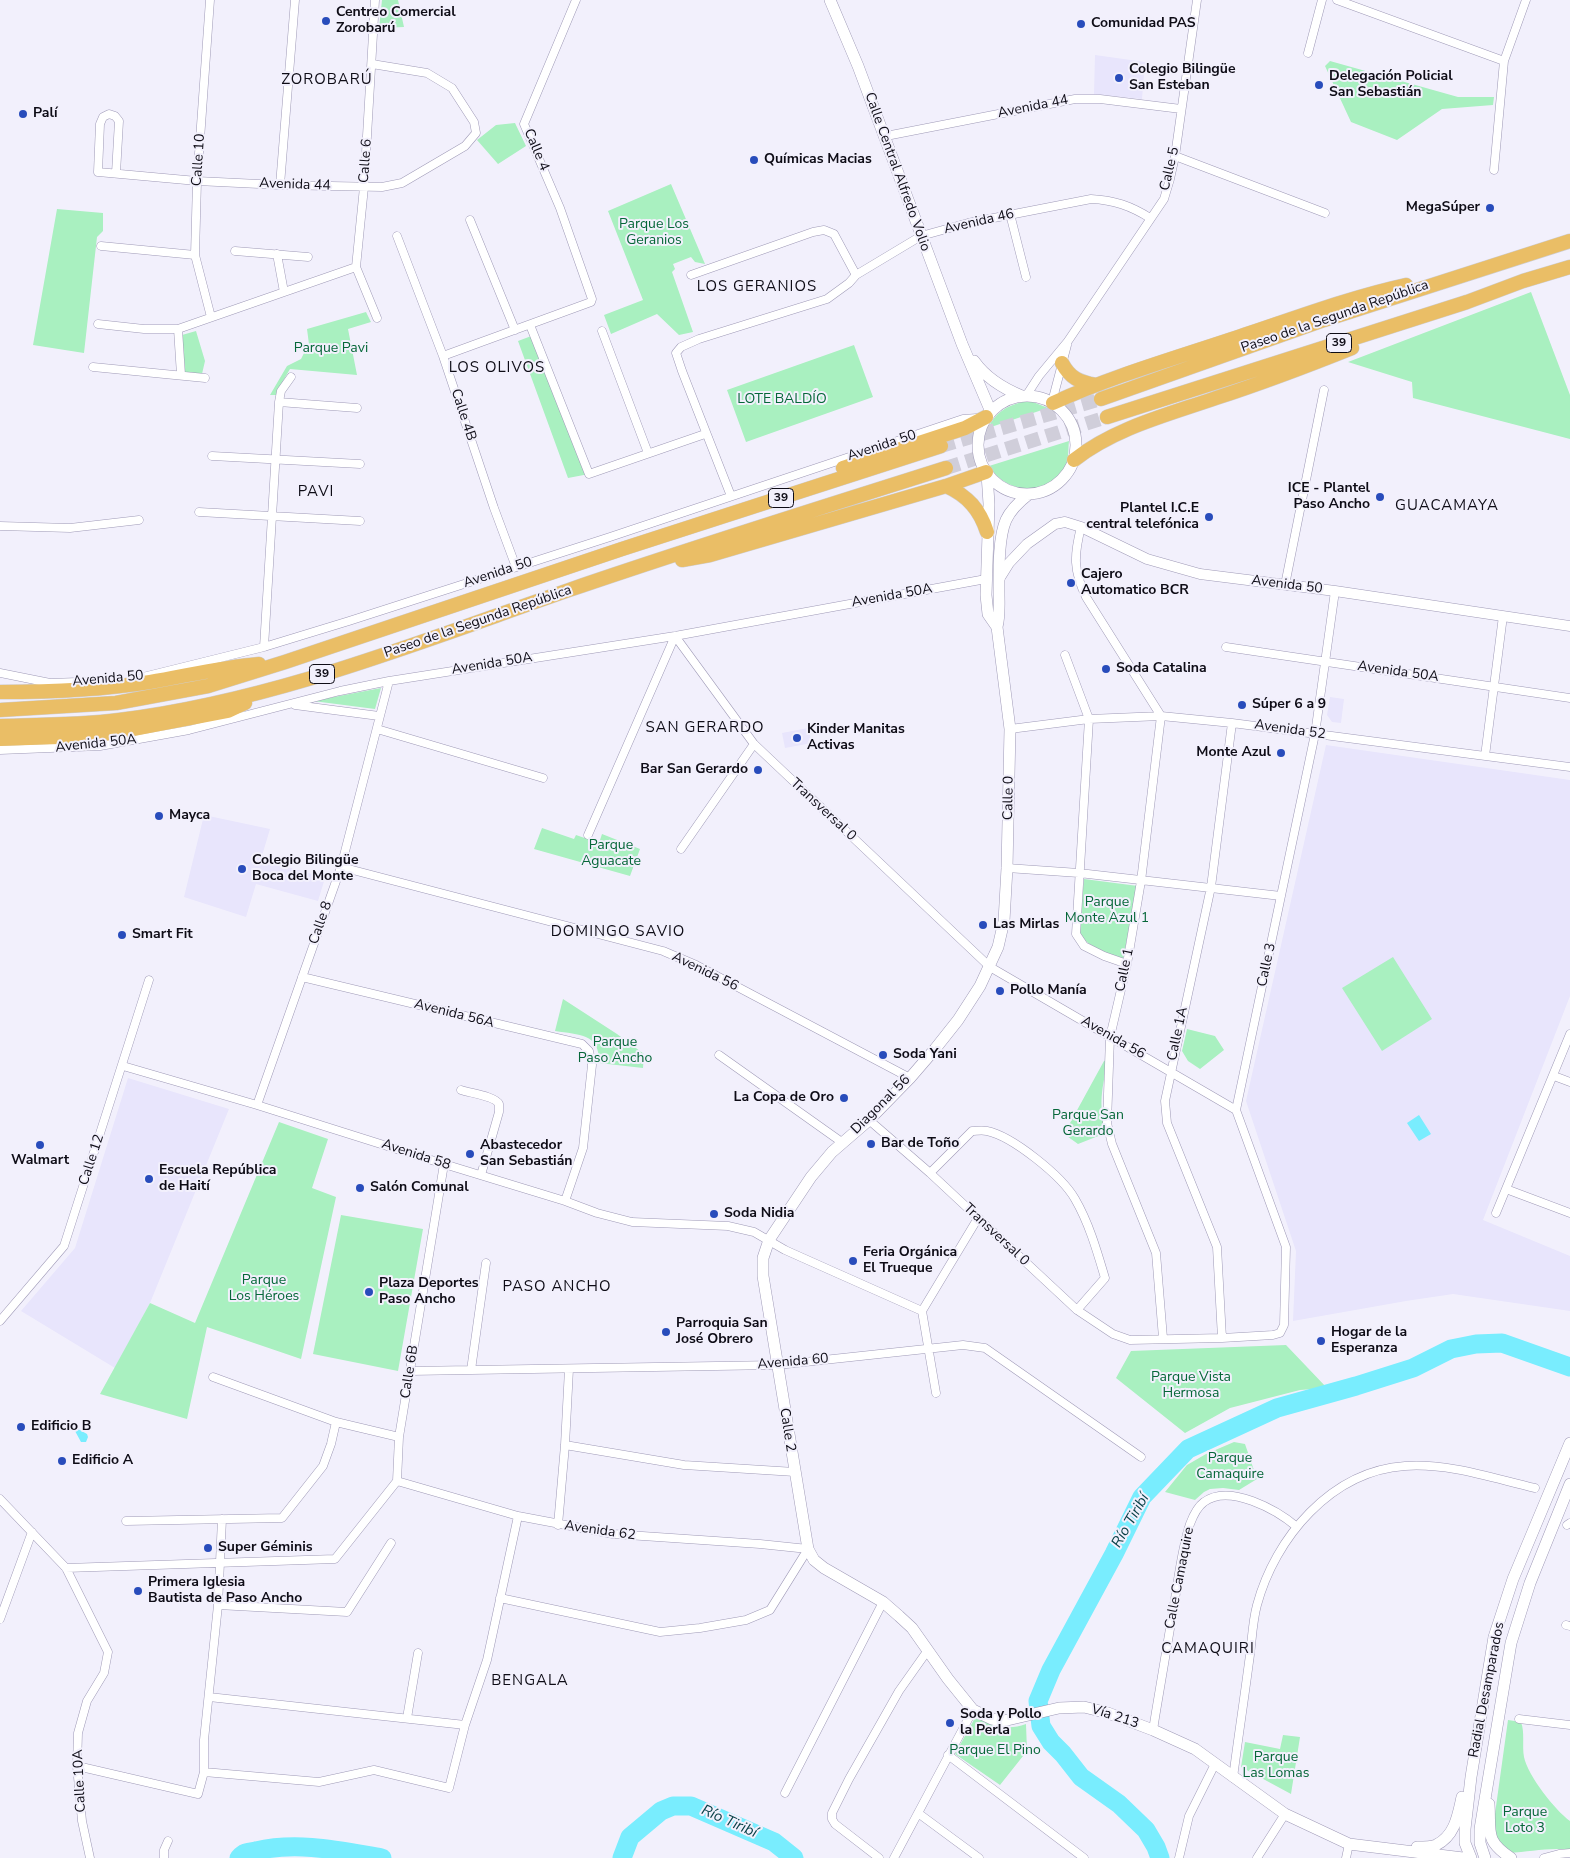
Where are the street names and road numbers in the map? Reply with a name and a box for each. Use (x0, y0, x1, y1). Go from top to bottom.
street label: Calle Central Alfredo Volio (860, 90, 934, 254)
street label: Avenida 44 (996, 92, 1070, 122)
street label: Calle 4 (520, 126, 552, 174)
street label: Calle 10 (189, 133, 209, 187)
street label: Calle 6 (356, 138, 376, 184)
street label: Calle 5 (1157, 146, 1183, 192)
street label: Avenida 44 (259, 175, 331, 195)
street label: Avenida 46 (942, 206, 1016, 238)
street label: Paseo de la Segunda República (1239, 277, 1431, 357)
road number: 39 (1326, 333, 1352, 352)
street label: Calle 4B (447, 387, 479, 443)
street label: Avenida 50 (845, 427, 919, 465)
road number: 39 (768, 488, 794, 508)
street label: Avenida 50 (461, 554, 535, 592)
street label: Avenida 50 (1250, 572, 1324, 598)
street label: Avenida 50A (850, 581, 934, 611)
street label: Paseo de la Segunda República (382, 582, 574, 662)
street label: Avenida 50A (450, 649, 534, 679)
street label: Avenida 50A (1356, 658, 1440, 686)
road number: 39 (310, 664, 334, 684)
street label: Avenida 50 (72, 668, 144, 690)
street label: Avenida 52 (1253, 717, 1327, 743)
street label: Avenida 50A (54, 731, 138, 757)
street label: Transversal 0 (787, 775, 859, 845)
street label: Calle 0 (1000, 776, 1018, 820)
street label: Calle 8 (306, 899, 336, 947)
street label: Calle 3 (1254, 942, 1280, 988)
street label: Calle 1 (1112, 947, 1138, 993)
street label: Avenida 56 (669, 949, 741, 995)
street label: Avenida 56A (412, 996, 496, 1032)
street label: Calle 1A (1164, 1006, 1192, 1062)
street label: Avenida 56 (1078, 1013, 1148, 1063)
street label: Diagonal 56 (848, 1072, 914, 1138)
street label: Calle 12 (76, 1132, 108, 1188)
street label: Avenida 58 (379, 1136, 453, 1174)
street label: Transversal 0 (960, 1200, 1032, 1270)
street label: Calle 6B (398, 1344, 422, 1400)
street label: Avenida 60 (757, 1351, 829, 1373)
street label: Calle 2 (775, 1407, 799, 1453)
street label: Avenida 62 (563, 1518, 637, 1544)
street label: Calle Camaquire (1162, 1526, 1198, 1630)
street label: Radial Desamparados (1466, 1621, 1508, 1759)
street label: Vía 213 (1089, 1701, 1141, 1733)
street label: Calle 10A (70, 1749, 90, 1813)

